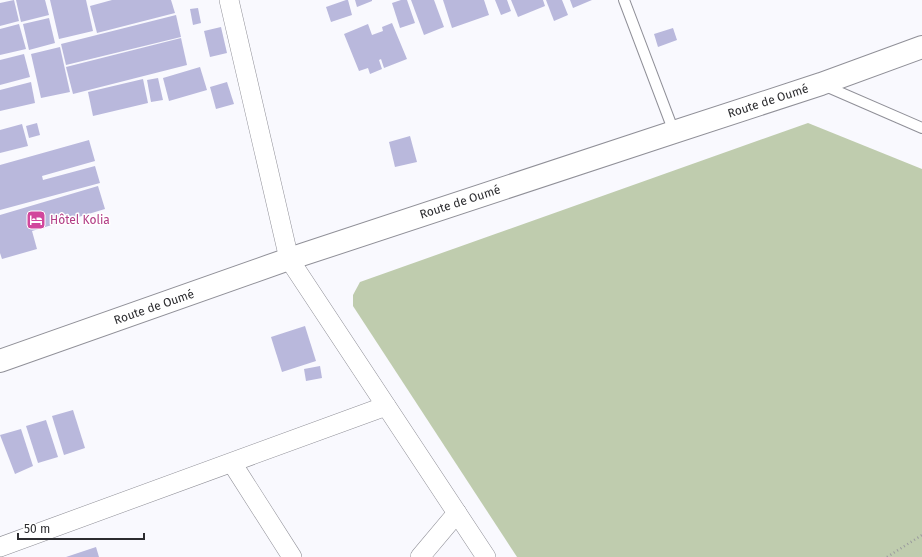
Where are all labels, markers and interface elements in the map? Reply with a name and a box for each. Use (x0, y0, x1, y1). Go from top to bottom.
street label: Route de Oumé (726, 81, 810, 121)
street label: Route de Oumé (418, 182, 502, 222)
hotel icon: Hôtel Kolia (25, 209, 47, 231)
place label: Hôtel Kolia (50, 213, 110, 227)
street label: Route de Oumé (112, 287, 196, 327)
scale bar (18, 515, 144, 541)
text: 50 m (24, 522, 50, 536)

